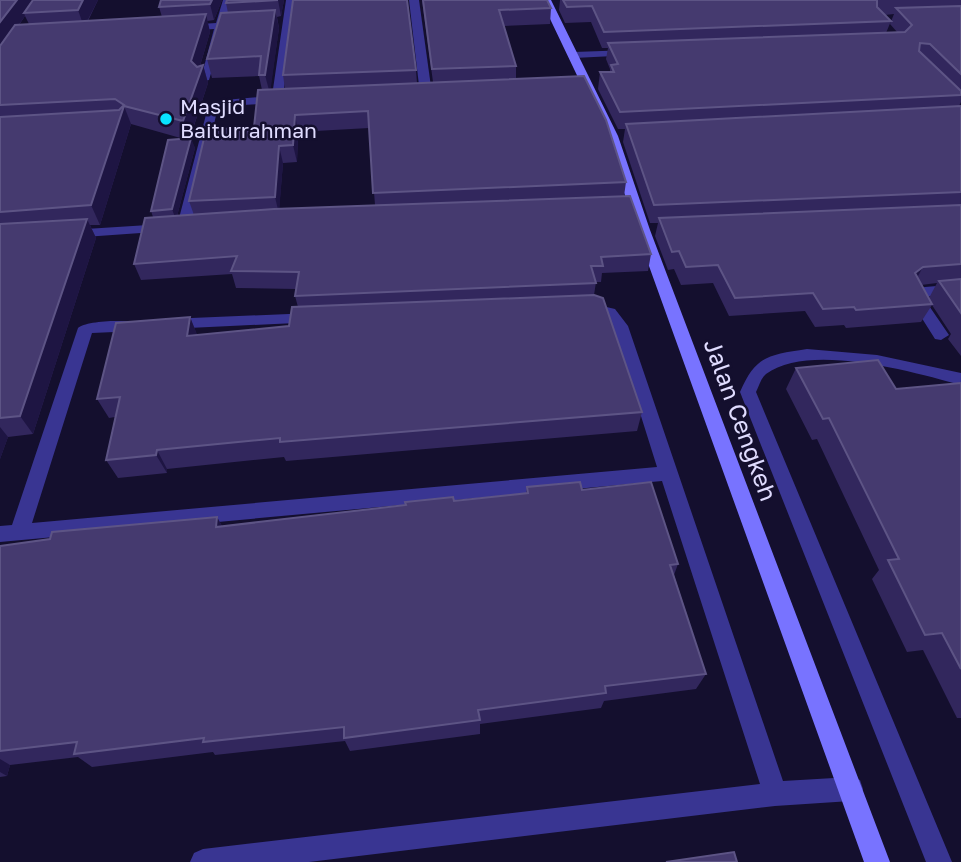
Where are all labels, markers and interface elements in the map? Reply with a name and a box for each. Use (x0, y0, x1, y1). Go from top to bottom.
place label: Masjid Baiturrahman (180, 93, 317, 143)
marker: Masjid Baiturrahman (158, 111, 174, 127)
street label: Jalan Cengkeh (699, 334, 784, 505)

